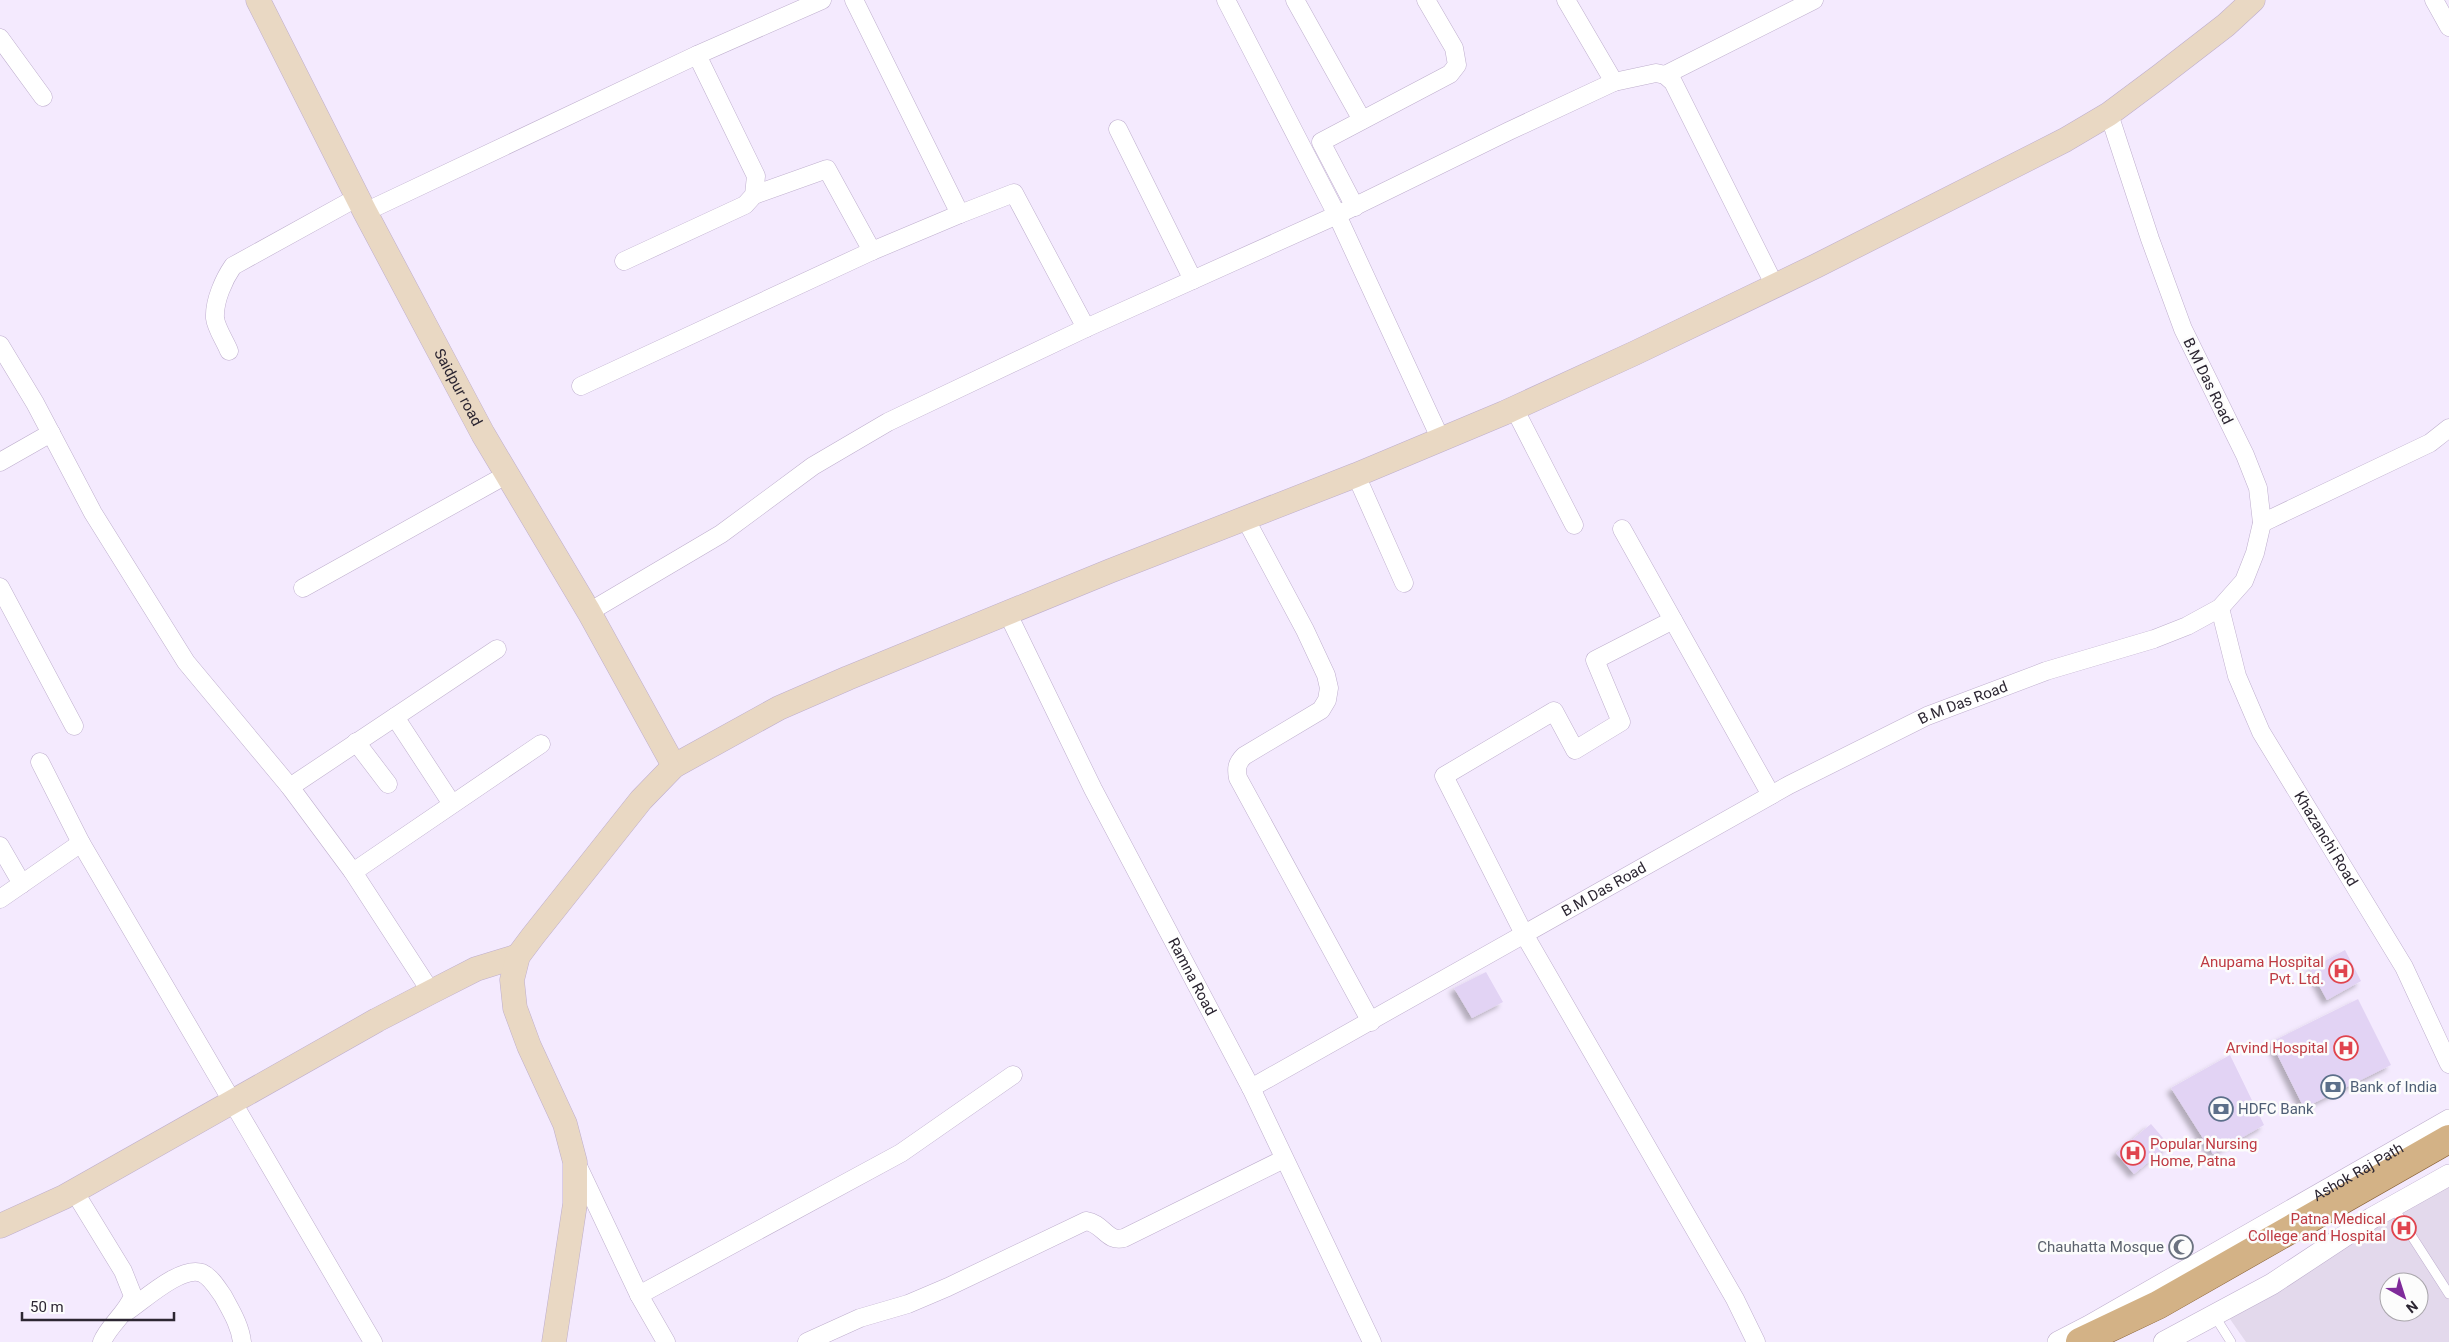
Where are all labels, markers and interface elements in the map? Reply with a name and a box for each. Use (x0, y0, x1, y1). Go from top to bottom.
street label: B.M Das Road (2179, 335, 2237, 427)
street label: Saidpur road (430, 346, 486, 429)
street label: B.M Das Road (1915, 677, 2010, 728)
street label: Khazanchi Road (2290, 788, 2362, 889)
street label: B.M Das Road (1558, 858, 1649, 920)
street label: Ramna Road (1164, 935, 1220, 1019)
place label: Anupama Hospital Pvt. Ltd. (2200, 953, 2324, 988)
hospital icon: Anupama Hospital Pvt. Ltd. (2328, 958, 2354, 984)
hospital icon: Arvind Hospital (2333, 1035, 2359, 1061)
place label: Arvind Hospital (2226, 1039, 2328, 1057)
bank icon: Bank of India (2320, 1074, 2346, 1100)
place label: Bank of India (2350, 1078, 2437, 1096)
bank icon: HDFC Bank (2208, 1096, 2234, 1122)
place label: HDFC Bank (2238, 1100, 2314, 1118)
place label: Popular Nursing Home, Patna (2150, 1135, 2257, 1170)
street label: Ashok Raj Path (2310, 1139, 2407, 1205)
hospital icon: Popular Nursing Home, Patna (2120, 1140, 2146, 1166)
place label: Patna Medical College and Hospital (2248, 1210, 2386, 1245)
hospital icon: Patna Medical College and Hospital (2391, 1215, 2417, 1241)
mosque icon: Chauhatta Mosque (2168, 1234, 2194, 1260)
place label: Chauhatta Mosque (2037, 1238, 2164, 1256)
north arrow (2379, 1272, 2429, 1322)
scale bar (22, 1290, 175, 1322)
text: 50 m (30, 1298, 64, 1316)
text: N (2403, 1298, 2421, 1316)

